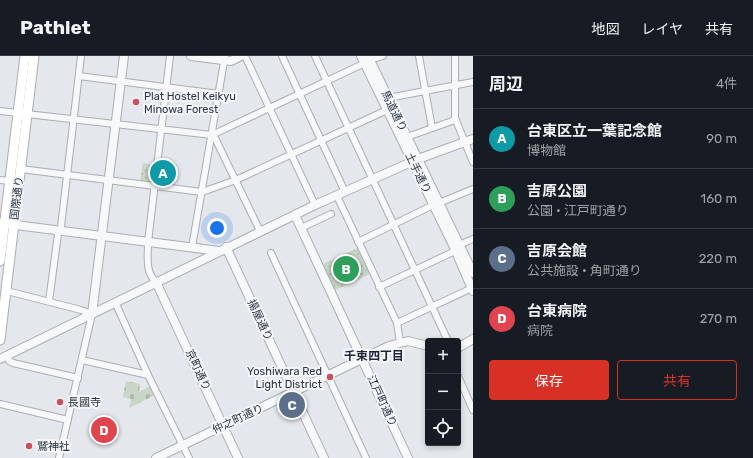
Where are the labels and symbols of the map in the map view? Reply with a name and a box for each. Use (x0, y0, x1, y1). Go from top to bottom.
street label: 馬道通り (379, 88, 409, 134)
place label: Plat Hostel Keikyu Minowa Forest (144, 90, 236, 116)
marker: Plat Hostel Keikyu Minowa Forest (131, 97, 141, 107)
street label: 土手通り (403, 150, 433, 196)
pin: A (150, 158, 176, 188)
street label: 国際通り (8, 175, 26, 221)
your location (207, 218, 227, 238)
pin: B (333, 254, 359, 284)
street label: 揚屋通り (245, 297, 275, 343)
street label: 京町通り (183, 347, 213, 393)
district label: 千束四丁目 (344, 349, 404, 363)
place label: Yoshiwara Red Light District (247, 365, 323, 391)
marker: Yoshiwara Red Light District (325, 372, 335, 382)
street label: 江戸町通り (364, 373, 400, 429)
pin: C (279, 390, 305, 420)
place label: 長國寺 (68, 396, 101, 409)
marker: 長國寺 (55, 397, 65, 407)
street label: 仲之町通り (210, 401, 266, 437)
pin: D (91, 415, 117, 445)
place label: 鷲神社 (37, 440, 70, 453)
marker: 鷲神社 (24, 441, 34, 451)

